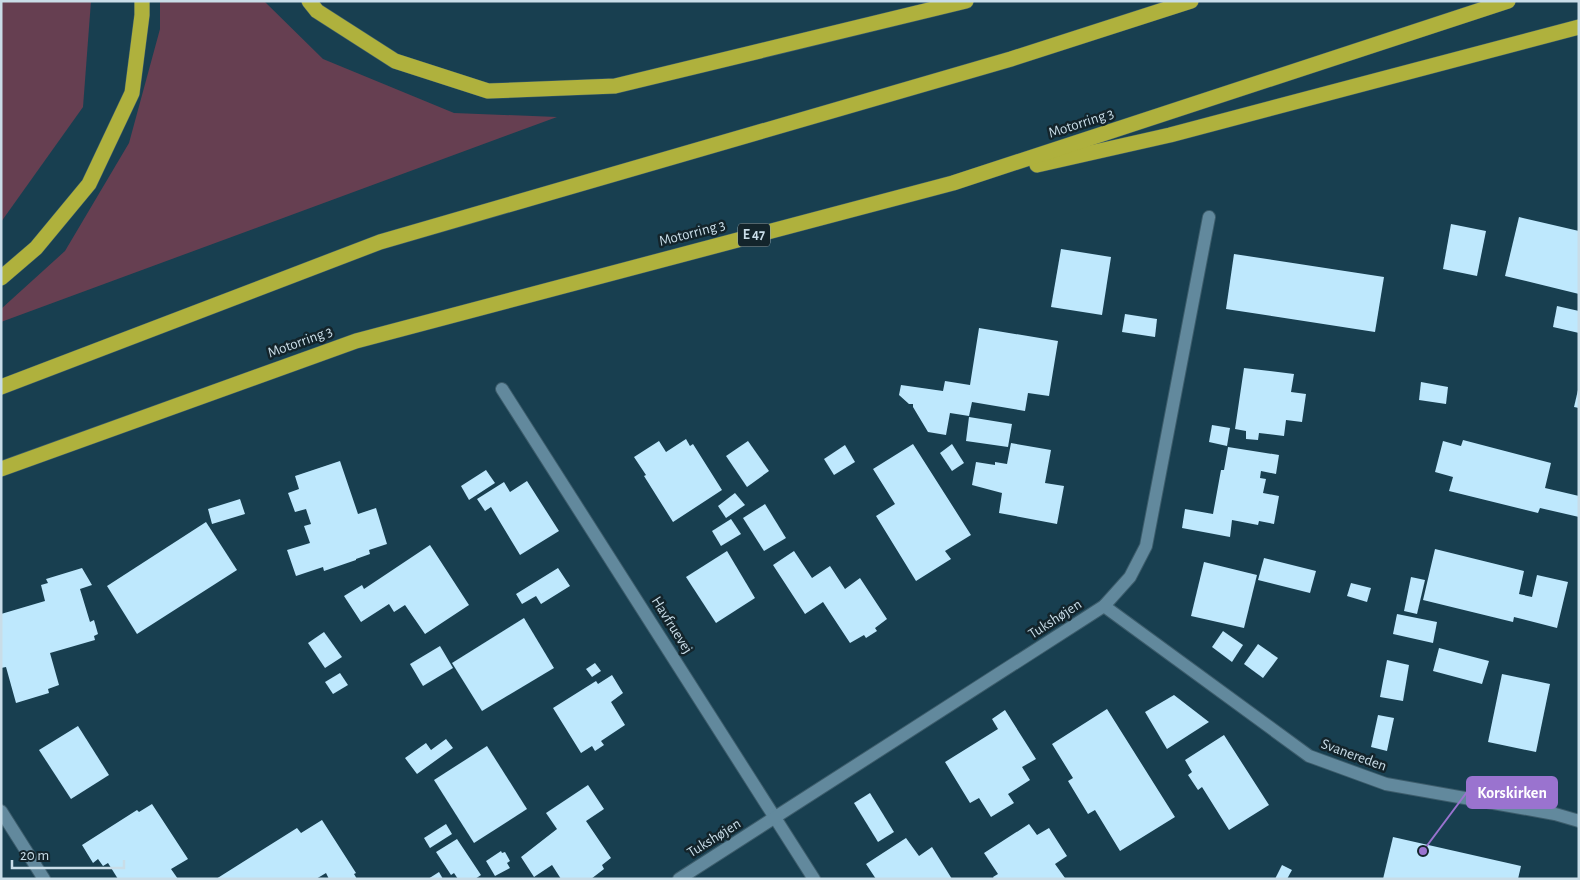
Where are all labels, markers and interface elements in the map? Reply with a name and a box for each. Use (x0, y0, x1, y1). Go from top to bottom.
street label: Motorring 3 (1046, 105, 1116, 141)
street label: Motorring 3 (657, 217, 727, 249)
road number: E 47 (738, 224, 770, 246)
street label: Motorring 3 (266, 323, 334, 361)
street label: Havfruevej (649, 594, 695, 656)
street label: Tukshøjen (1026, 596, 1084, 642)
street label: Svanereden (1319, 736, 1389, 774)
callout: Korskirken (1467, 777, 1557, 808)
text: Korskirken (1477, 785, 1547, 801)
street label: Tukshøjen (685, 816, 743, 860)
scale bar (12, 838, 125, 870)
text: 20 m (20, 848, 49, 863)

